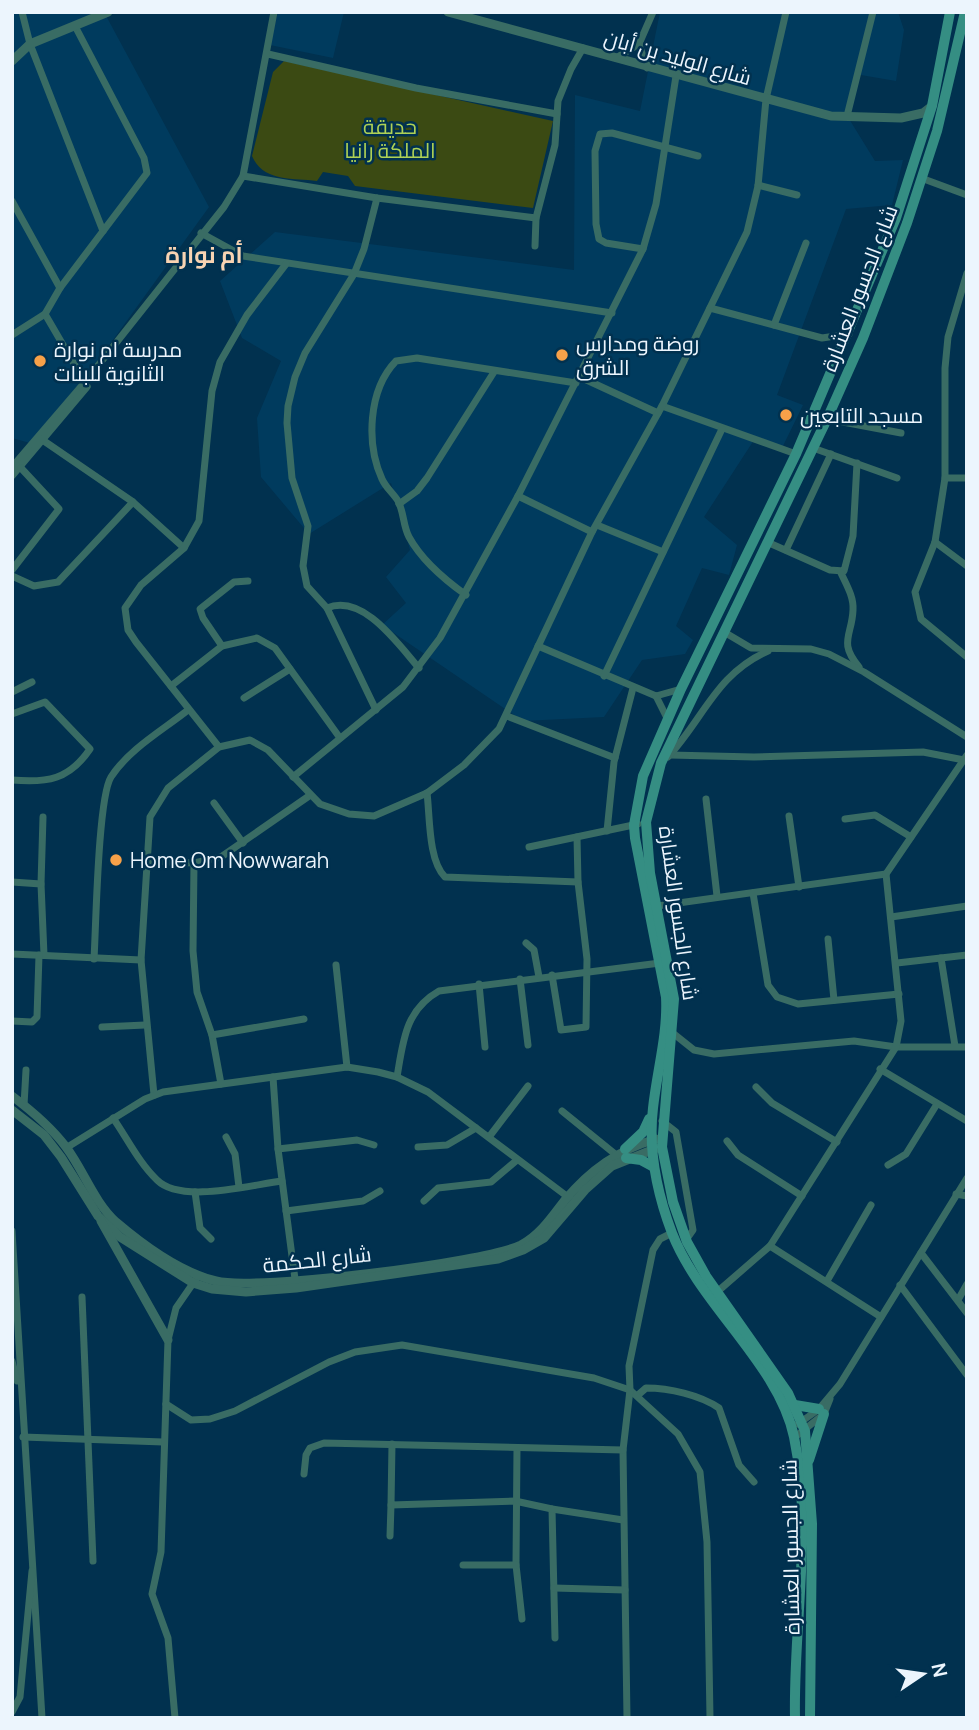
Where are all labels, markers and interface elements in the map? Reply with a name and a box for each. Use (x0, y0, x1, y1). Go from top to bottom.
street label: شارع الوليد بن أبان (601, 23, 755, 92)
park label: حديقة الملكة رانيا (344, 112, 436, 164)
street label: شارع الجسور العشارة (814, 201, 904, 375)
district label: أم نوارة (165, 238, 243, 271)
place label: روضة ومدارس الشرق (576, 329, 699, 381)
place label: مدرسة ام نوارة الثانوية للبنات (54, 335, 182, 387)
marker: روضة ومدارس الشرق (554, 347, 570, 363)
marker: مدرسة ام نوارة الثانوية للبنات (32, 353, 48, 369)
place label: مسجد التابعين (800, 401, 923, 429)
marker: مسجد التابعين (778, 407, 794, 423)
street label: شارع الجسور العشارة (652, 824, 705, 1002)
place label: Home Om Nowwarah (130, 846, 329, 874)
marker: Home Om Nowwarah (108, 852, 124, 868)
street label: شارع الحكمة (261, 1239, 373, 1280)
street label: شارع الجسور العشارة (774, 1459, 807, 1635)
north arrow (888, 1639, 958, 1709)
text: N (925, 1661, 954, 1680)

